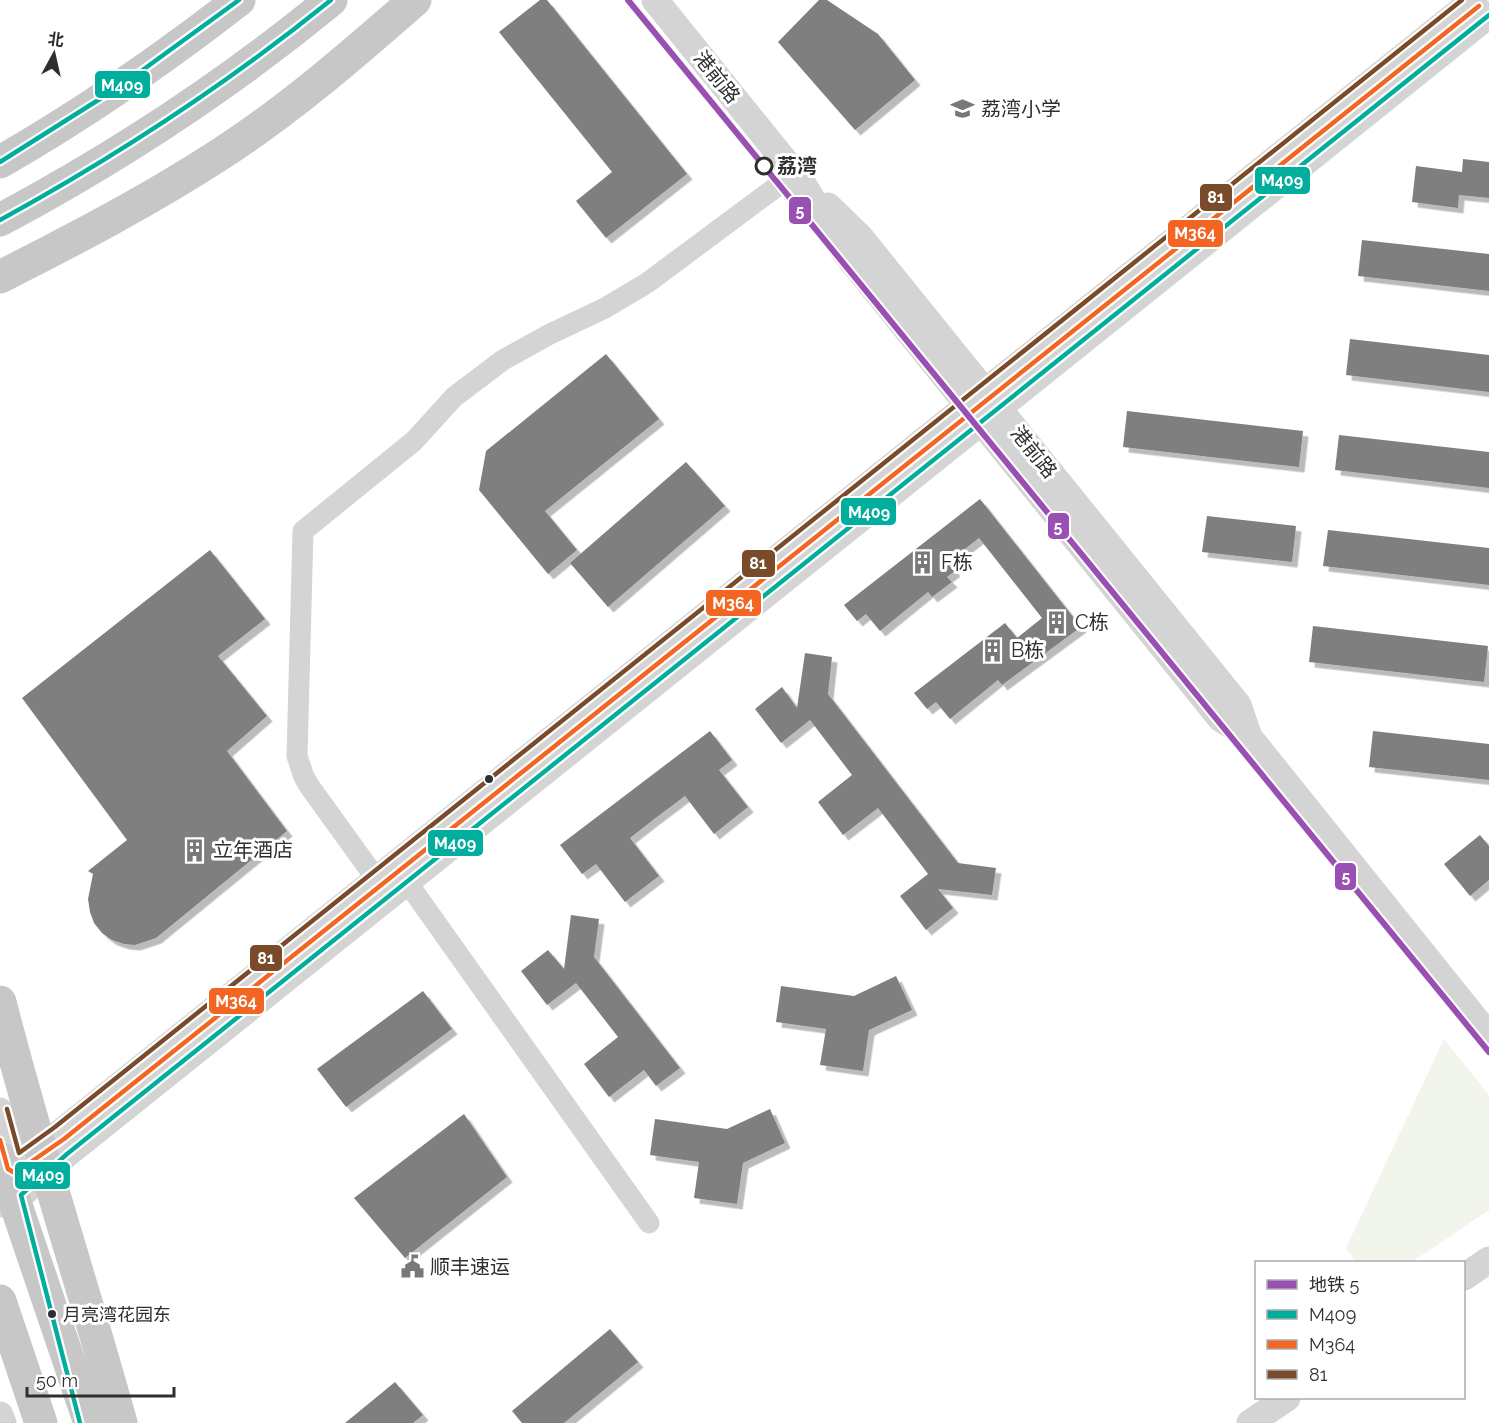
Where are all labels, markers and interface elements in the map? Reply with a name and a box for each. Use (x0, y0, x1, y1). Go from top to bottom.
north arrow (24, 24, 84, 84)
text: 北 (47, 29, 65, 50)
street label: 港前路 (689, 46, 745, 108)
line badge: M409 (94, 70, 151, 99)
text: M409 (101, 76, 143, 95)
school or university icon: 荔湾小学 (950, 96, 976, 122)
place label: 荔湾小学 (981, 97, 1061, 121)
place label: 荔湾 (777, 154, 817, 178)
marker: 荔湾 (755, 157, 773, 175)
line badge: M409 (1254, 166, 1311, 195)
text: M409 (1261, 171, 1303, 190)
line badge: 81 (1199, 183, 1233, 212)
text: 81 (1207, 188, 1225, 207)
line badge: 5 (788, 196, 812, 225)
text: 5 (796, 201, 805, 220)
line badge: M364 (1167, 219, 1224, 248)
text: M364 (1174, 224, 1216, 243)
street label: 港前路 (1006, 421, 1062, 483)
line badge: M409 (840, 497, 897, 526)
text: M409 (848, 503, 890, 522)
line badge: 5 (1047, 512, 1070, 540)
text: 5 (1054, 517, 1063, 536)
line badge: 81 (741, 549, 776, 578)
building icon: F栋 (910, 549, 936, 575)
place label: F栋 (941, 550, 973, 574)
text: 81 (749, 554, 767, 573)
line badge: M364 (705, 589, 762, 617)
text: M364 (712, 594, 754, 613)
building icon: C栋 (1044, 609, 1070, 635)
place label: C栋 (1075, 610, 1109, 634)
building icon: B栋 (980, 637, 1006, 663)
place label: B栋 (1011, 638, 1044, 662)
unlabelled marker (483, 773, 495, 785)
line badge: M409 (427, 829, 484, 857)
text: M409 (434, 834, 476, 853)
building icon: 立年酒店 (182, 837, 208, 863)
place label: 立年酒店 (213, 838, 293, 862)
line badge: 5 (1334, 862, 1357, 891)
text: 5 (1342, 867, 1351, 886)
line badge: 81 (249, 944, 283, 972)
text: 81 (257, 949, 275, 968)
line badge: M364 (208, 987, 265, 1015)
text: M364 (215, 992, 257, 1011)
line badge: M409 (14, 1161, 71, 1190)
text: M409 (22, 1166, 64, 1185)
public building icon: 顺丰速运 (399, 1254, 425, 1280)
place label: 顺丰速运 (430, 1255, 510, 1279)
legend (1255, 1261, 1465, 1399)
text: 地铁 5 (1309, 1274, 1360, 1295)
place label: 月亮湾花园东 (63, 1304, 171, 1325)
text: M409 (1309, 1304, 1356, 1325)
marker: 月亮湾花园东 (46, 1308, 58, 1320)
text: M364 (1309, 1334, 1355, 1355)
scale bar (27, 1360, 174, 1398)
text: 81 (1309, 1364, 1328, 1385)
text: 50 m (36, 1370, 78, 1391)

